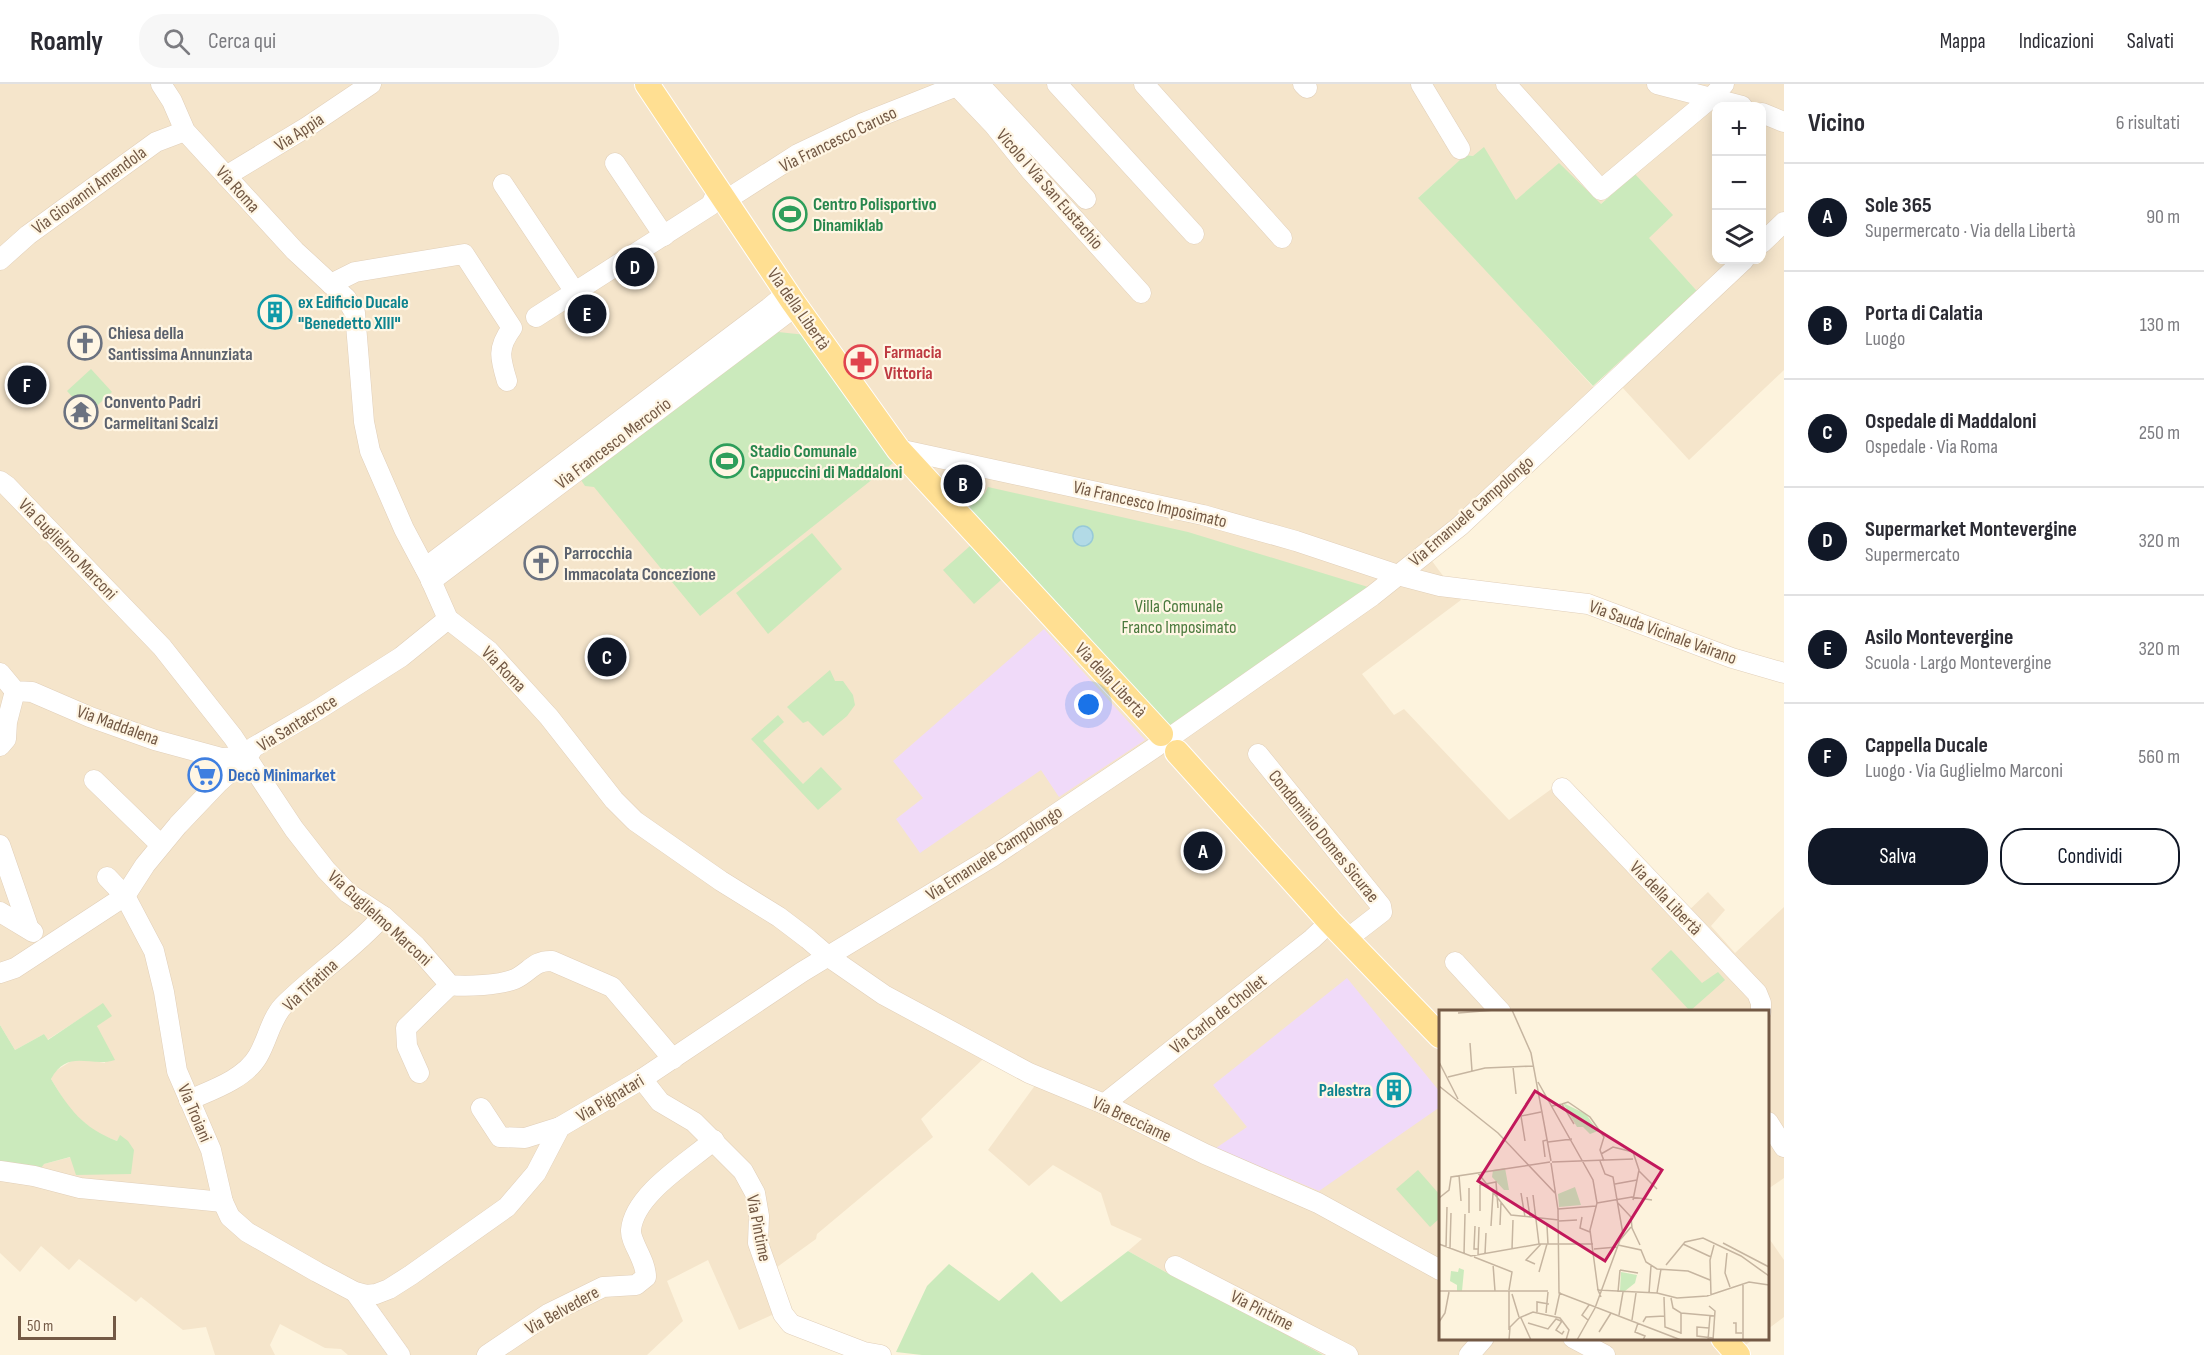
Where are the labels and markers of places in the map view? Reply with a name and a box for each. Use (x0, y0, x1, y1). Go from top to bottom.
place label: Centro Polisportivo Dinamiklab (813, 194, 937, 236)
sports icon: Centro Polisportivo Dinamiklab (772, 196, 808, 232)
pin: D (616, 244, 654, 290)
place label: ex Edificio Ducale "Benedetto XIII" (298, 292, 409, 334)
pin: E (568, 292, 606, 336)
building icon: ex Edificio Ducale "Benedetto XIII" (257, 294, 293, 330)
place label: Chiesa della Santissima Annunziata (108, 323, 253, 365)
church icon: Chiesa della Santissima Annunziata (67, 325, 103, 361)
place label: Farmacia Vittoria (884, 342, 942, 384)
pharmacy icon: Farmacia Vittoria (843, 344, 879, 380)
pin: F (8, 362, 46, 408)
place label: Convento Padri Carmelitani Scalzi (104, 392, 218, 434)
temple icon: Convento Padri Carmelitani Scalzi (63, 394, 99, 430)
place label: Stadio Comunale Cappuccini di Maddaloni (750, 441, 902, 483)
sports icon: Stadio Comunale Cappuccini di Maddaloni (709, 443, 745, 479)
pin: B (944, 462, 982, 506)
place label: Parrocchia Immacolata Concezione (564, 543, 716, 585)
church icon: Parrocchia Immacolata Concezione (523, 545, 559, 581)
pin: C (588, 634, 626, 680)
supermarket icon: Decò Minimarket (187, 757, 223, 793)
place label: Decò Minimarket (228, 765, 336, 786)
pin: A (1184, 828, 1222, 873)
building icon: Palestra (1376, 1072, 1412, 1108)
place label: Palestra (1319, 1080, 1371, 1101)

